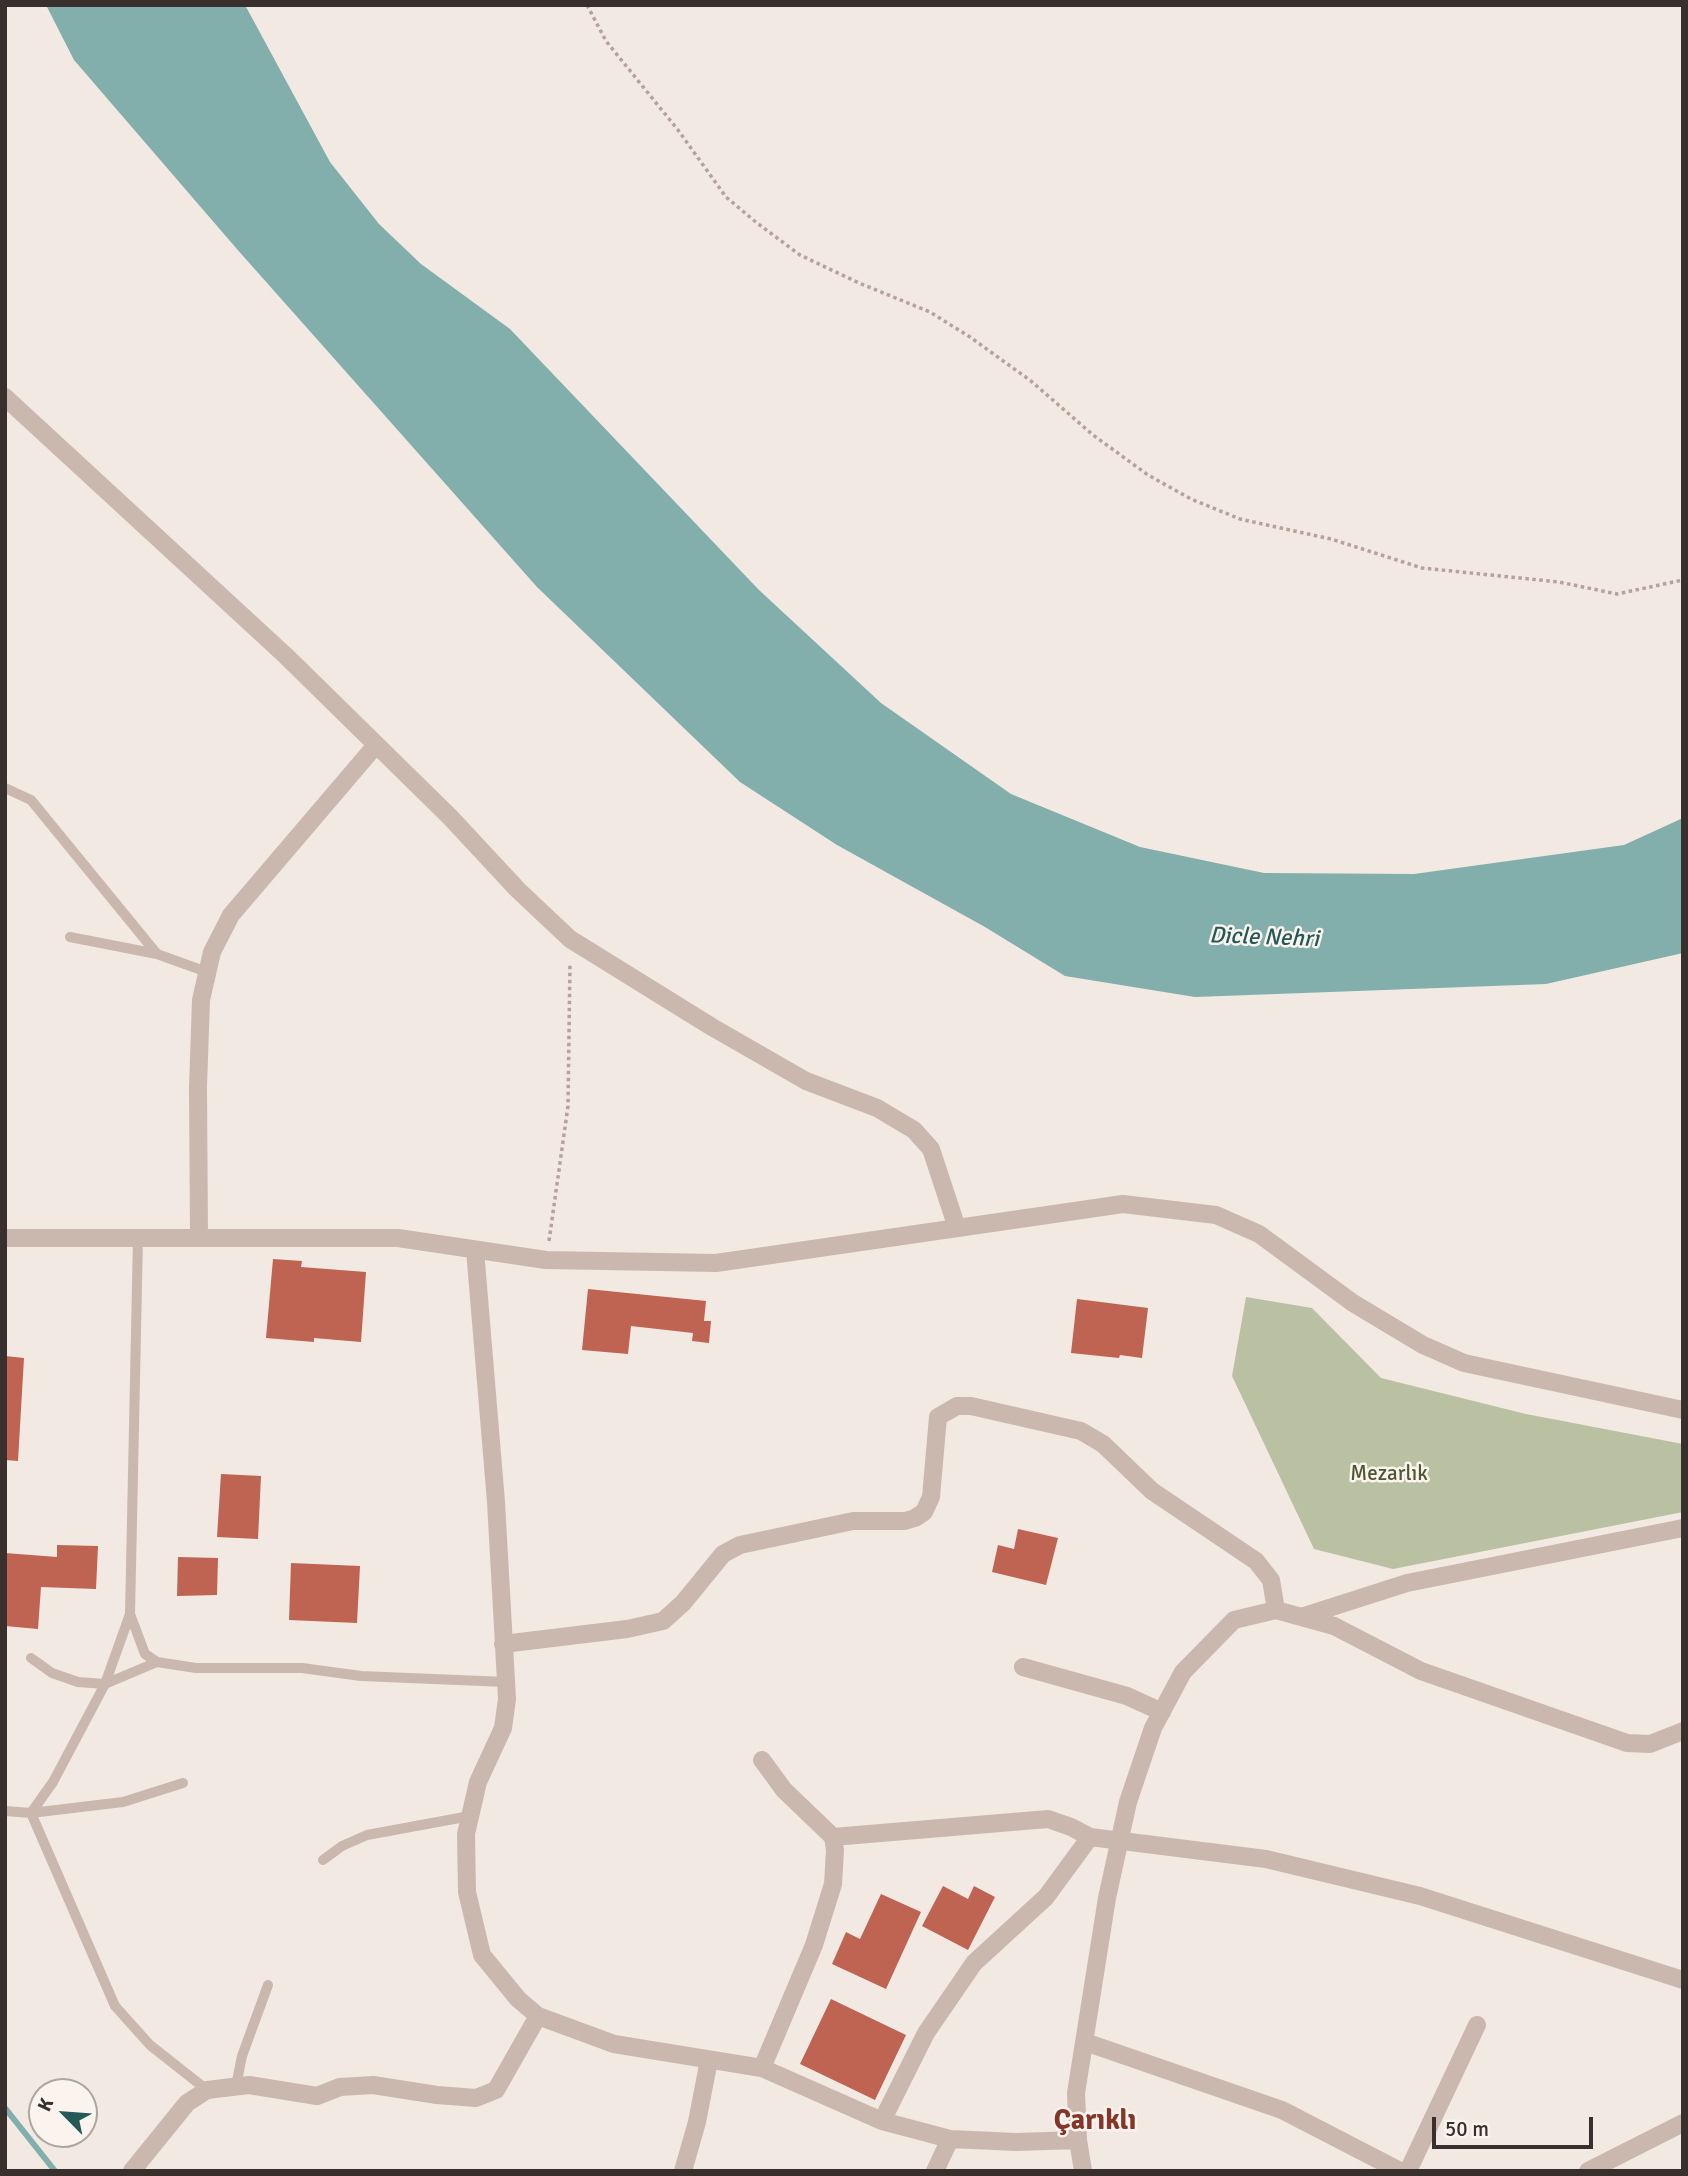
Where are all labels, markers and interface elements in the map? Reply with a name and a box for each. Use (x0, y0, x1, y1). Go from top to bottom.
water label: Dicle Nehri (1209, 922, 1319, 954)
park label: Mezarlık (1350, 1461, 1428, 1487)
north arrow (28, 2078, 98, 2148)
text: K (32, 2095, 59, 2115)
scale bar (1436, 2102, 1597, 2146)
district label: Çarıklı (1054, 2105, 1136, 2139)
text: 50 m (1445, 2116, 1489, 2142)

